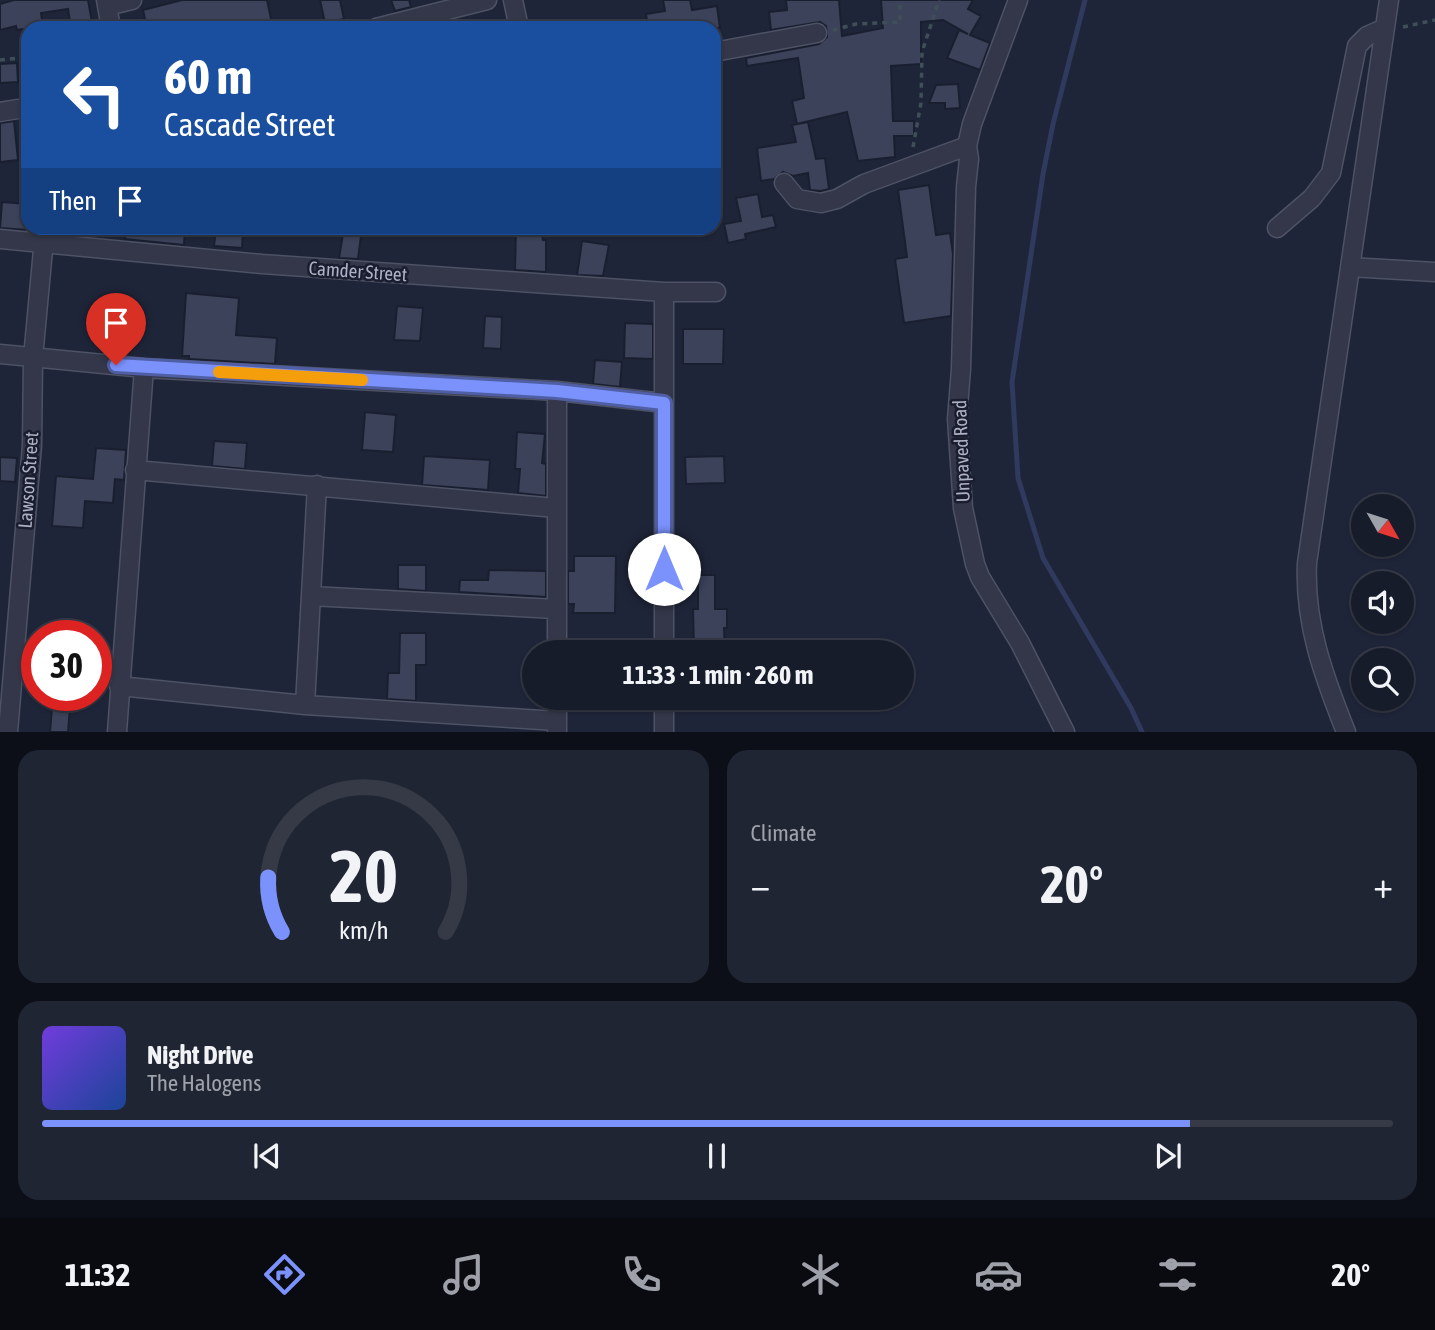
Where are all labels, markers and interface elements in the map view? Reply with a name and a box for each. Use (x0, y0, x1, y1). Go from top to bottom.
text: 60 m (164, 48, 252, 104)
icon: left (49, 49, 140, 140)
text: Cascade Street (164, 106, 336, 143)
icon: arrive (111, 182, 149, 220)
text: Then (49, 186, 97, 216)
street label: Camder Street (308, 257, 408, 285)
pin (86, 293, 146, 365)
icon: arrive (97, 304, 135, 342)
street label: Unpaved Road (948, 399, 974, 503)
street label: Lawson Street (14, 431, 42, 529)
north arrow (1351, 494, 1414, 556)
map controls (1351, 494, 1414, 711)
position arrow (627, 532, 701, 606)
button: sound (1351, 571, 1414, 634)
speed limit sign: 30 (21, 620, 112, 711)
button: search (1351, 648, 1414, 711)
text: 11:33 · 1 min · 260 m (623, 660, 813, 690)
text: Climate (751, 820, 816, 846)
text: 20 (329, 835, 397, 918)
text: 20° (1040, 854, 1103, 914)
text: − (751, 863, 770, 906)
text: + (1373, 863, 1393, 906)
text: km/h (338, 916, 388, 944)
text: Night Drive (147, 1040, 254, 1070)
text: The Halogens (147, 1070, 261, 1096)
icon: previous (248, 1137, 286, 1175)
icon: pause (698, 1137, 736, 1175)
icon: next (1149, 1137, 1187, 1175)
icon: directions (260, 1250, 309, 1299)
icon: music (439, 1250, 488, 1299)
icon: phone (617, 1250, 666, 1299)
icon: climate (796, 1250, 845, 1299)
icon: car (974, 1250, 1023, 1299)
icon: filters (1153, 1250, 1202, 1299)
text: 11:32 (65, 1256, 131, 1293)
text: 20° (1331, 1256, 1370, 1293)

